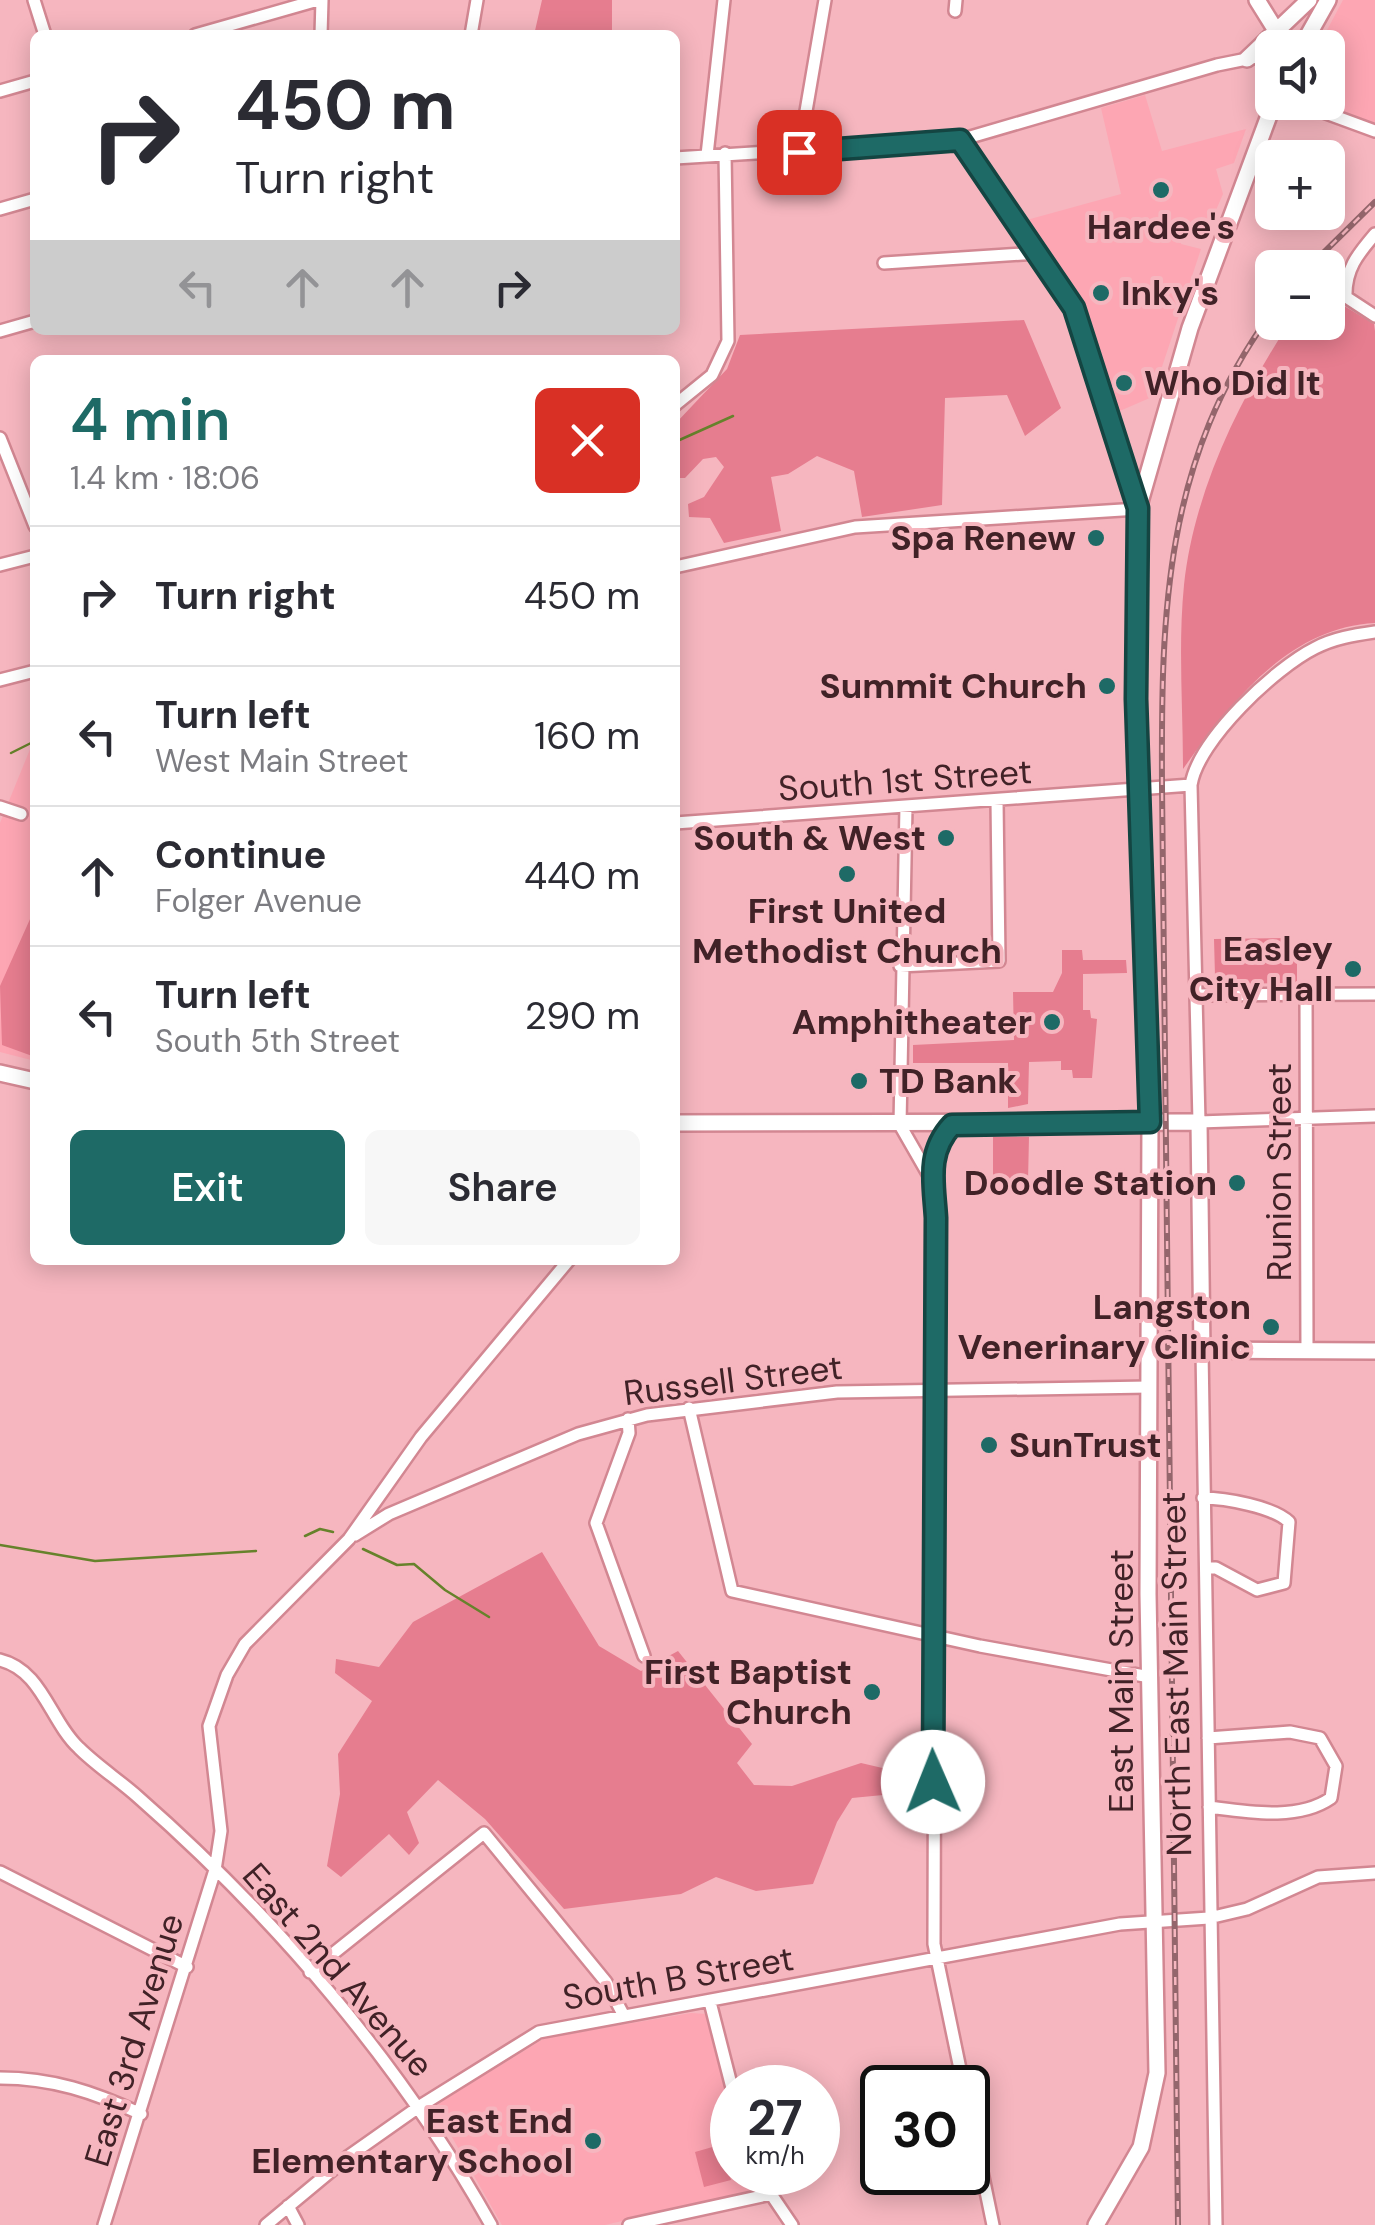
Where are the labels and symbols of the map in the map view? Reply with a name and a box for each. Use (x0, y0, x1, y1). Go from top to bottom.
pin (757, 110, 842, 195)
marker: Hardee's (1150, 179, 1172, 201)
place label: Hardee's (1087, 204, 1235, 250)
place label: Inky's (1121, 270, 1219, 316)
marker: Inky's (1090, 282, 1112, 304)
place label: Who Did It (1144, 360, 1321, 406)
marker: Who Did It (1113, 372, 1135, 394)
place label: Spa Renew (890, 515, 1076, 561)
marker: Spa Renew (1085, 527, 1107, 549)
place label: Summit Church (820, 663, 1087, 709)
marker: Summit Church (1096, 675, 1118, 697)
street label: South 1st Street (777, 748, 1033, 812)
place label: South & West (693, 815, 926, 861)
marker: South & West (935, 827, 957, 849)
marker: First United Methodist Church (836, 863, 858, 885)
place label: First United Methodist Church (692, 888, 1002, 974)
place label: Easley City Hall (1189, 926, 1333, 1012)
marker: Easley City Hall (1342, 958, 1364, 980)
place label: Amphitheater (792, 999, 1032, 1045)
marker: Amphitheater (1041, 1011, 1063, 1033)
place label: TD Bank (879, 1058, 1018, 1104)
street label: Runion Street (1256, 1063, 1302, 1281)
marker: TD Bank (848, 1070, 870, 1092)
place label: Doodle Station (964, 1160, 1217, 1206)
marker: Doodle Station (1226, 1172, 1248, 1194)
place label: Langston Venerinary Clinic (958, 1284, 1251, 1370)
marker: Langston Venerinary Clinic (1260, 1316, 1282, 1338)
street label: Russell Street (621, 1344, 845, 1416)
place label: SunTrust (1009, 1422, 1162, 1468)
marker: SunTrust (978, 1434, 1000, 1456)
street label: North East Main Street (1150, 1491, 1202, 1857)
street label: East Main Street (1098, 1549, 1144, 1813)
place label: First Baptist Church (644, 1649, 852, 1735)
marker: First Baptist Church (861, 1681, 883, 1703)
position arrow (881, 1730, 985, 1834)
street label: East 2nd Avenue (232, 1853, 444, 2087)
street label: East 3rd Avenue (74, 1908, 194, 2172)
street label: South B Street (559, 1935, 797, 2021)
speed limit sign: 30 (860, 2065, 990, 2195)
place label: East End Elementary School (251, 2098, 573, 2184)
marker: East End Elementary School (582, 2130, 604, 2152)

